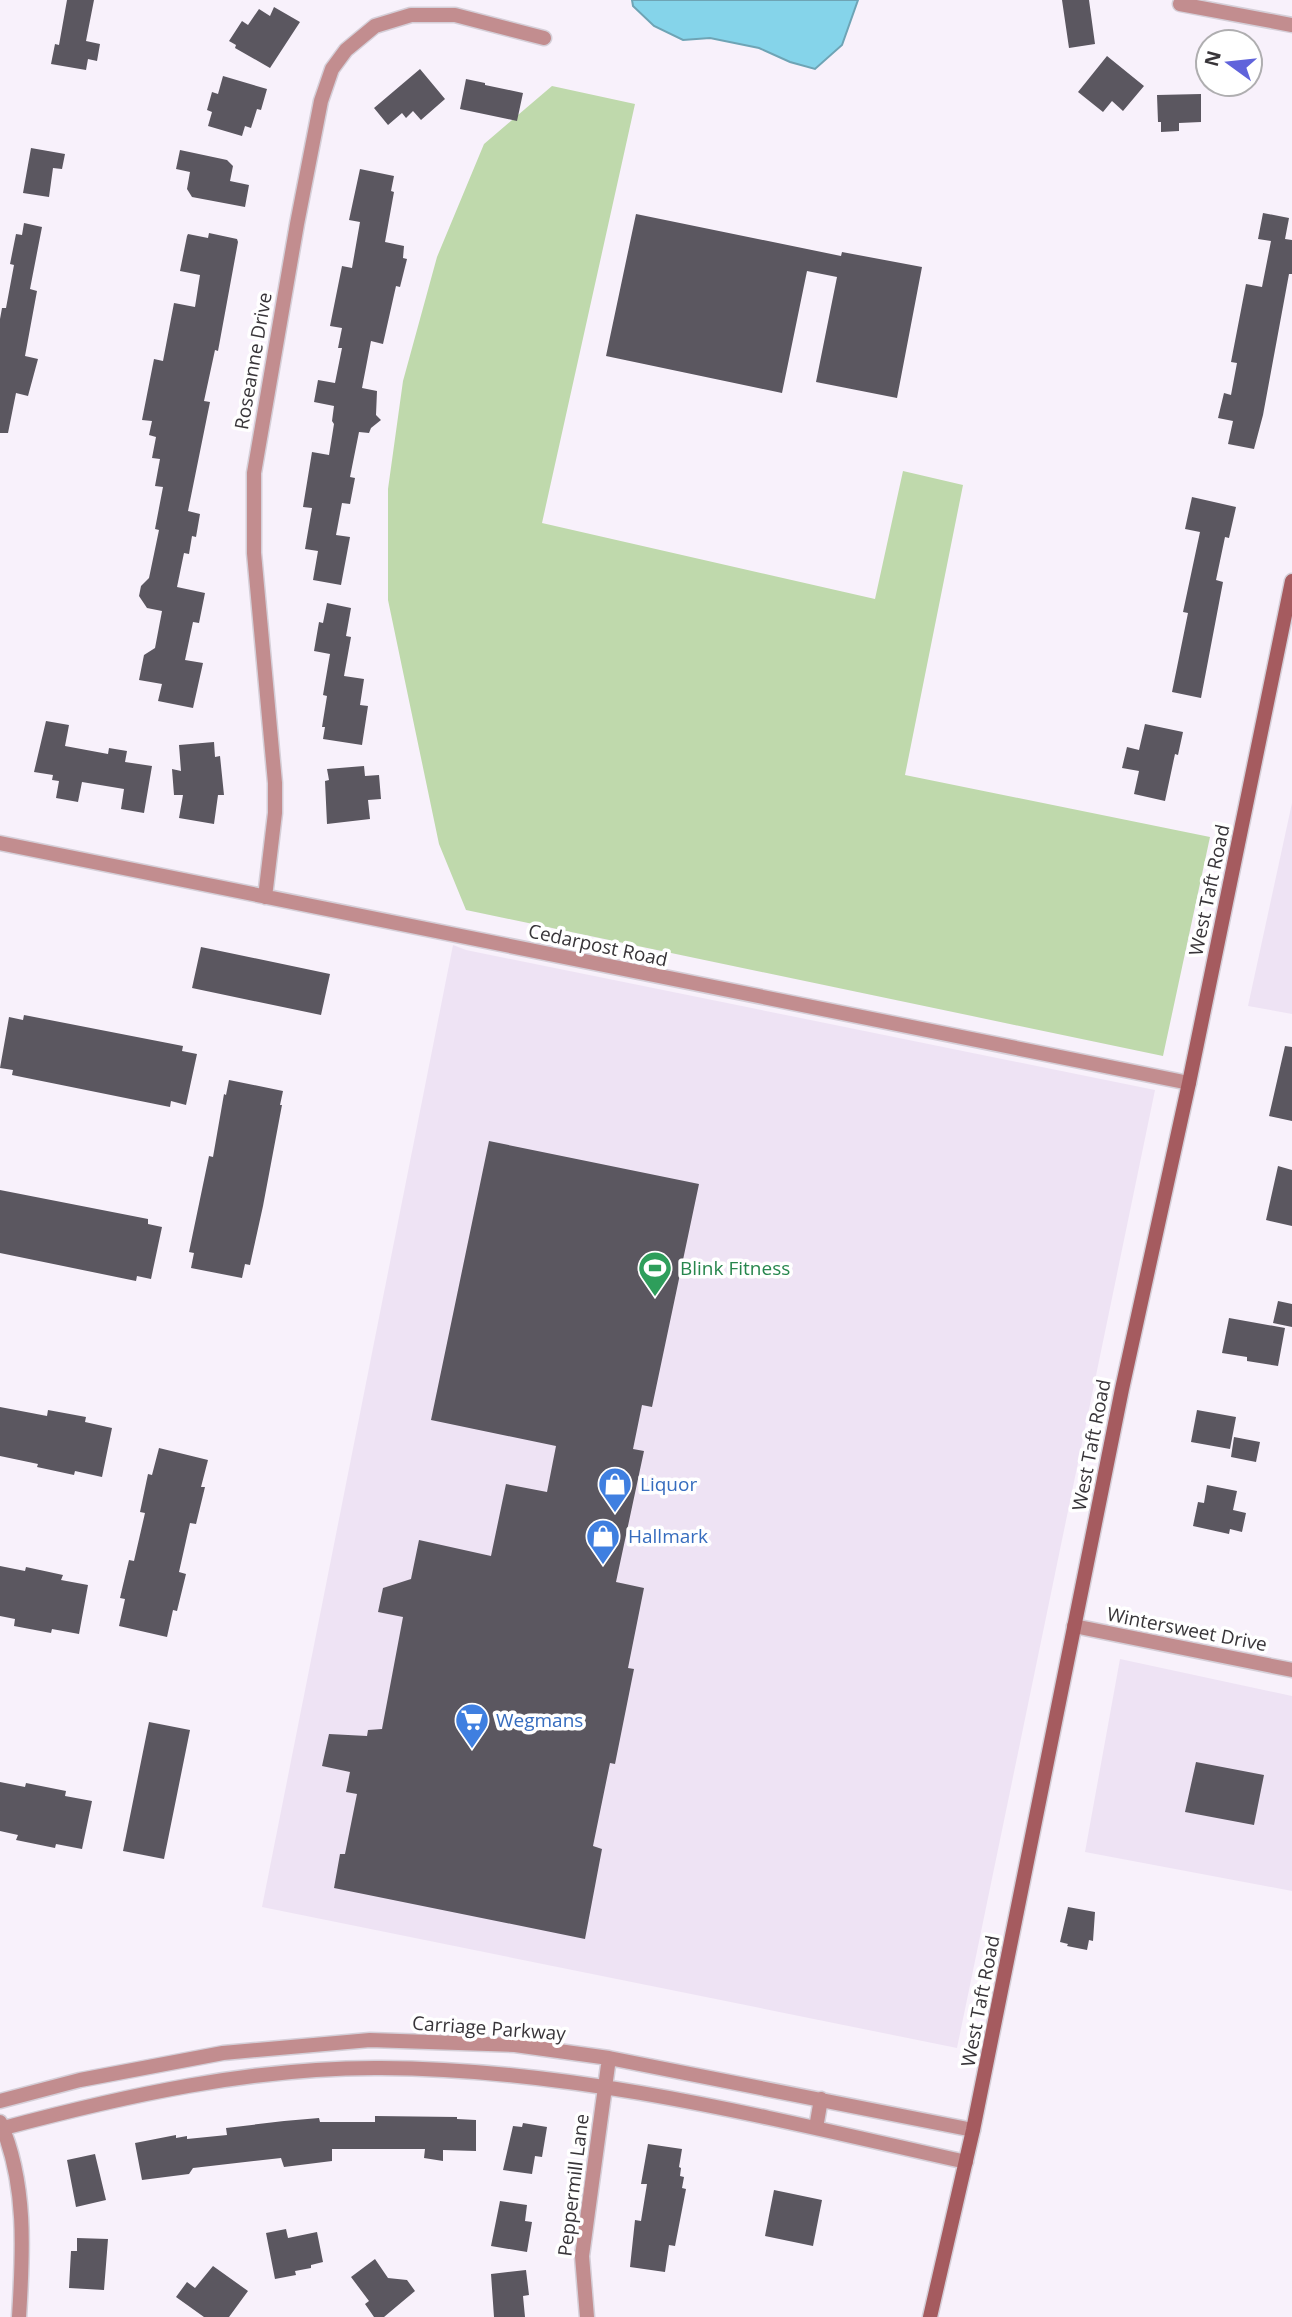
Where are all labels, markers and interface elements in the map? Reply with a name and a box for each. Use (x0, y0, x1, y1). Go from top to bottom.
north arrow (1194, 28, 1264, 98)
text: N (1198, 48, 1227, 69)
street label: Roseanne Drive (228, 290, 278, 432)
street label: West Taft Road (1182, 822, 1236, 958)
street label: Cedarpost Road (526, 918, 670, 972)
sports icon: Blink Fitness (636, 1249, 674, 1298)
place label: Blink Fitness (680, 1255, 790, 1281)
street label: West Taft Road (1066, 1377, 1116, 1513)
shop icon: Liquor (596, 1465, 634, 1514)
place label: Liquor (640, 1471, 697, 1497)
shop icon: Hallmark (584, 1517, 622, 1566)
place label: Hallmark (628, 1523, 708, 1549)
street label: Wintersweet Drive (1105, 1601, 1269, 1657)
supermarket icon: Wegmans (453, 1701, 491, 1750)
place label: Wegmans (496, 1707, 583, 1733)
street label: West Taft Road (955, 1933, 1005, 2069)
street label: Carriage Parkway (411, 2010, 567, 2046)
street label: Peppermill Lane (551, 2112, 595, 2258)

